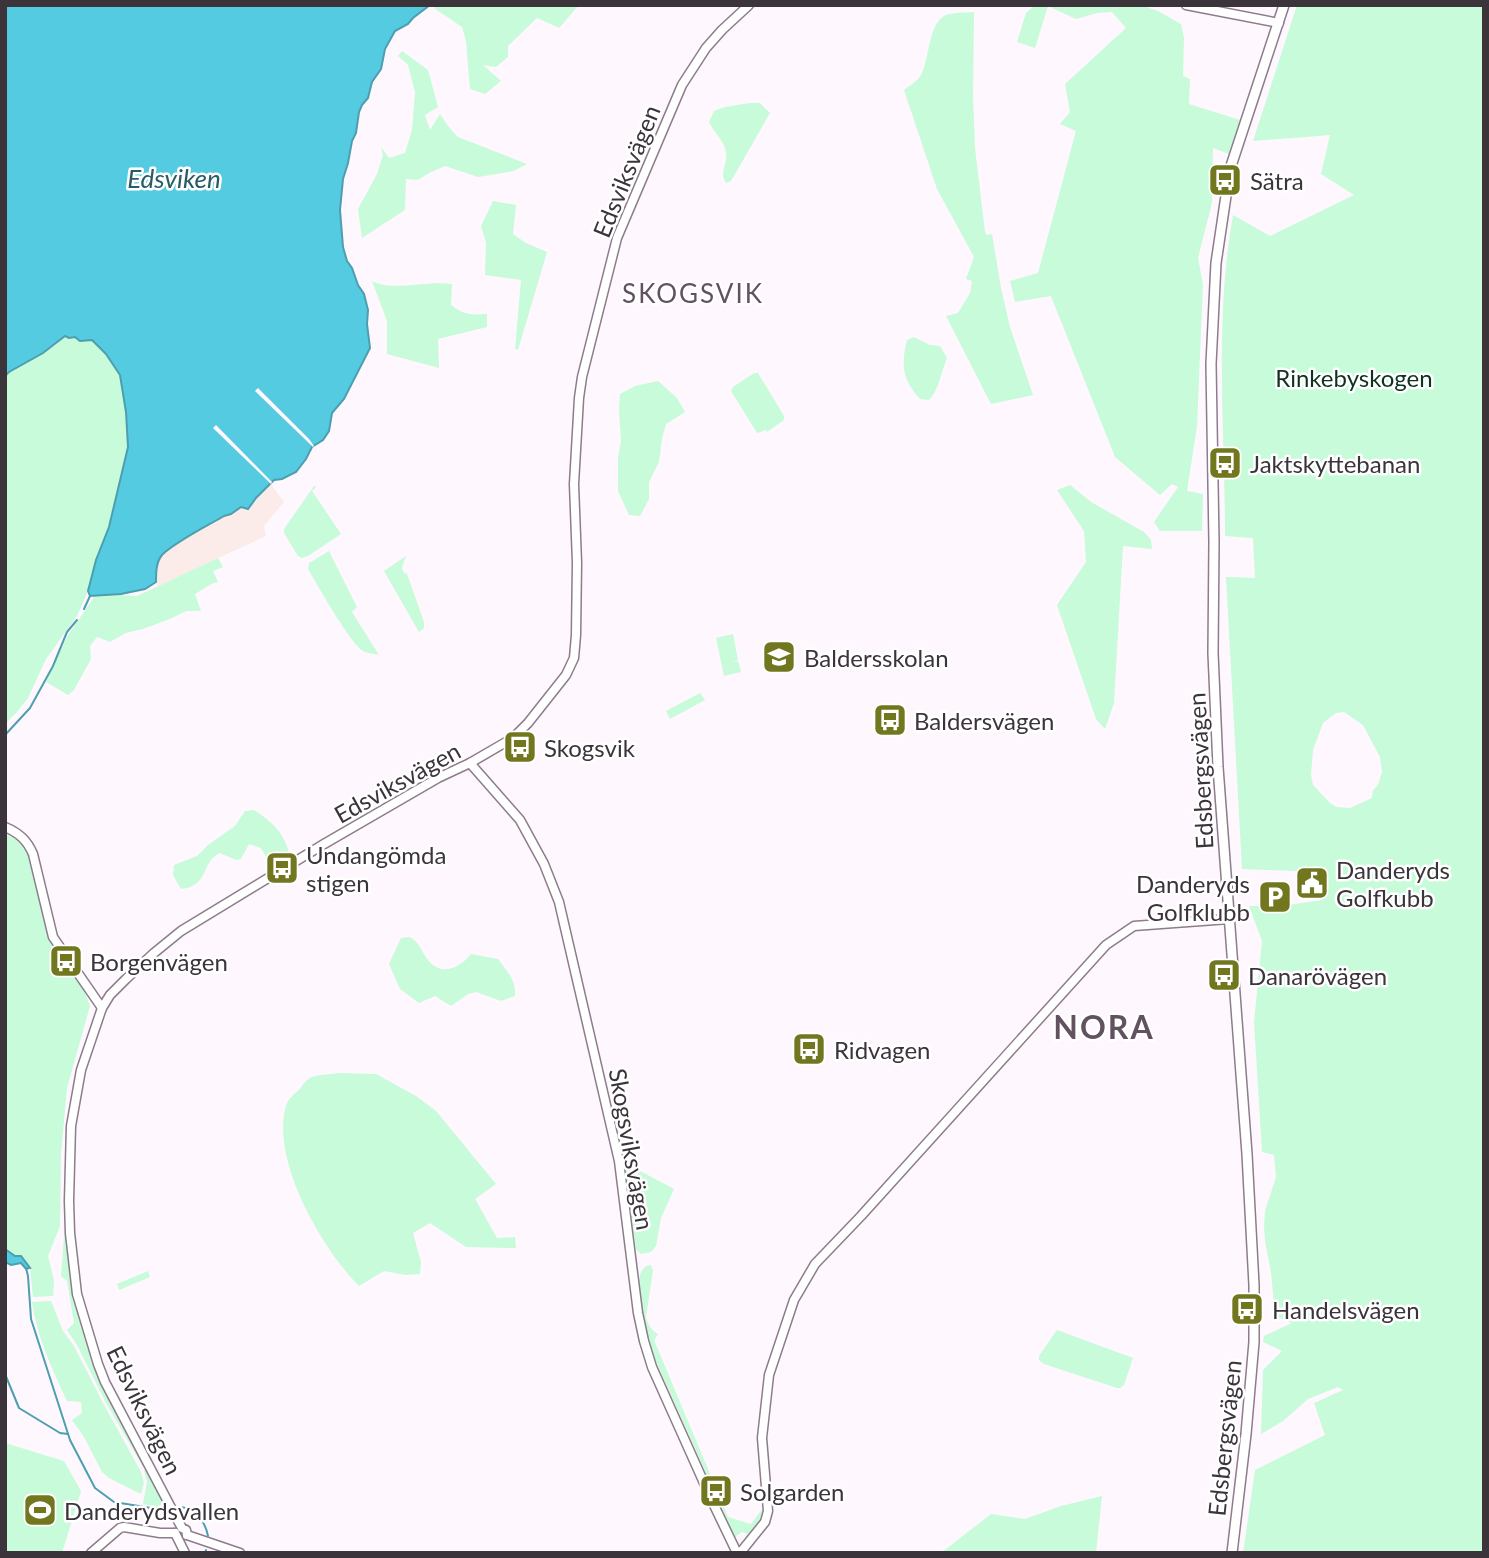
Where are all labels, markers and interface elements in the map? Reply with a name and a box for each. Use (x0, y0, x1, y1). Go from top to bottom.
street label: Edsviksvägen (586, 101, 666, 241)
bus stop icon: Sätra (1206, 161, 1244, 199)
water label: Edsviken (127, 162, 221, 194)
place label: Sätra (1250, 166, 1304, 195)
district label: SKOGSVIK (622, 277, 764, 309)
park label: Rinkebyskogen (1275, 363, 1433, 392)
bus stop icon: Jaktskyttebanan (1206, 444, 1244, 482)
place label: Jaktskyttebanan (1250, 449, 1420, 478)
school or university icon: Baldersskolan (760, 638, 798, 676)
place label: Baldersskolan (804, 643, 949, 672)
street label: Edsbergsvägen (1181, 692, 1219, 850)
bus stop icon: Baldersvägen (871, 701, 909, 739)
place label: Baldersvägen (914, 706, 1054, 735)
bus stop icon: Skogsvik (501, 728, 539, 766)
place label: Skogsvik (544, 733, 636, 762)
street label: Edsviksvägen (329, 735, 465, 829)
place label: Undangömda stigen (306, 840, 446, 897)
bus stop icon: Undangömda stigen (263, 849, 301, 887)
place label: Danderyds Golfkubb (1336, 855, 1450, 912)
public building icon: Danderyds Golfkubb (1293, 864, 1331, 902)
place label: Danderyds Golfklubb (1136, 869, 1250, 926)
parking icon: Danderyds Golfklubb (1256, 878, 1294, 916)
bus stop icon: Borgenvägen (47, 942, 85, 980)
place label: Borgenvägen (90, 947, 228, 976)
bus stop icon: Danarövägen (1205, 956, 1243, 994)
place label: Danarövägen (1248, 961, 1387, 990)
district label: NORA (1053, 1007, 1155, 1046)
bus stop icon: Ridvagen (790, 1030, 828, 1068)
place label: Ridvagen (834, 1035, 930, 1064)
street label: Skogsviksvägen (604, 1066, 660, 1232)
bus stop icon: Handelsvägen (1228, 1290, 1266, 1328)
place label: Handelsvägen (1272, 1295, 1420, 1324)
street label: Edsviksvägen (101, 1341, 189, 1479)
street label: Edsbergsvägen (1201, 1358, 1247, 1518)
bus stop icon: Solgarden (697, 1472, 735, 1510)
place label: Solgarden (740, 1477, 844, 1506)
sports icon: Danderydsvallen (21, 1491, 59, 1529)
place label: Danderydsvallen (64, 1496, 239, 1525)

